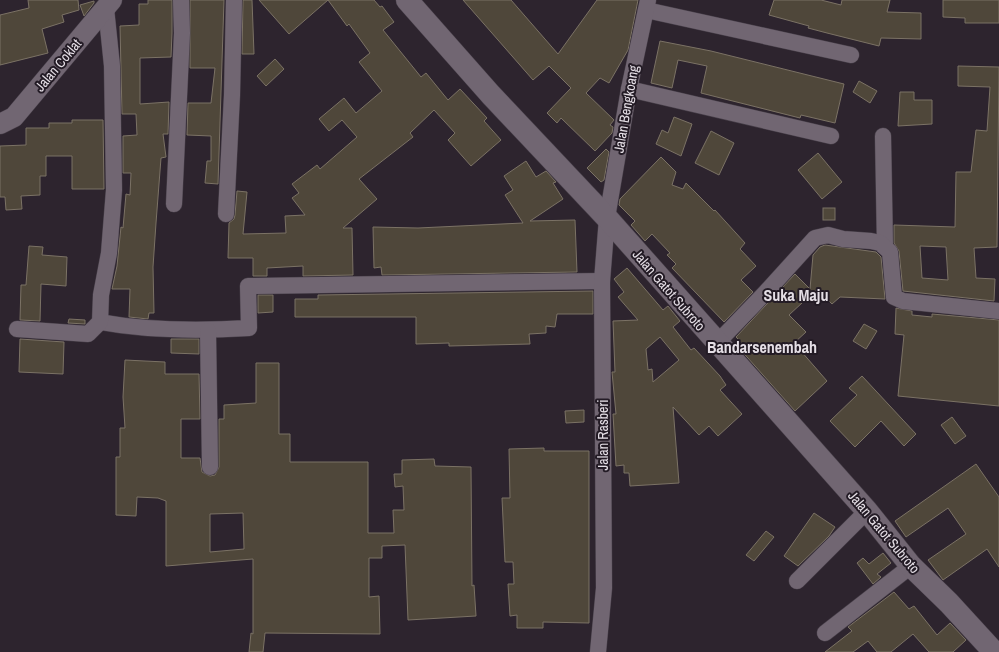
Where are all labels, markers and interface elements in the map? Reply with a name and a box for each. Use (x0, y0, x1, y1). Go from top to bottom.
street label: Jalan Coklat (31, 35, 85, 95)
street label: Jalan Bengkoang (609, 63, 643, 154)
street label: Jalan Gatot Subroto (629, 246, 709, 334)
district label: Suka Maju (764, 284, 828, 306)
district label: Bandarsenembah (707, 336, 817, 358)
street label: Jalan Rasberi (594, 400, 612, 470)
street label: Jalan Gatot Subroto (844, 487, 924, 577)

